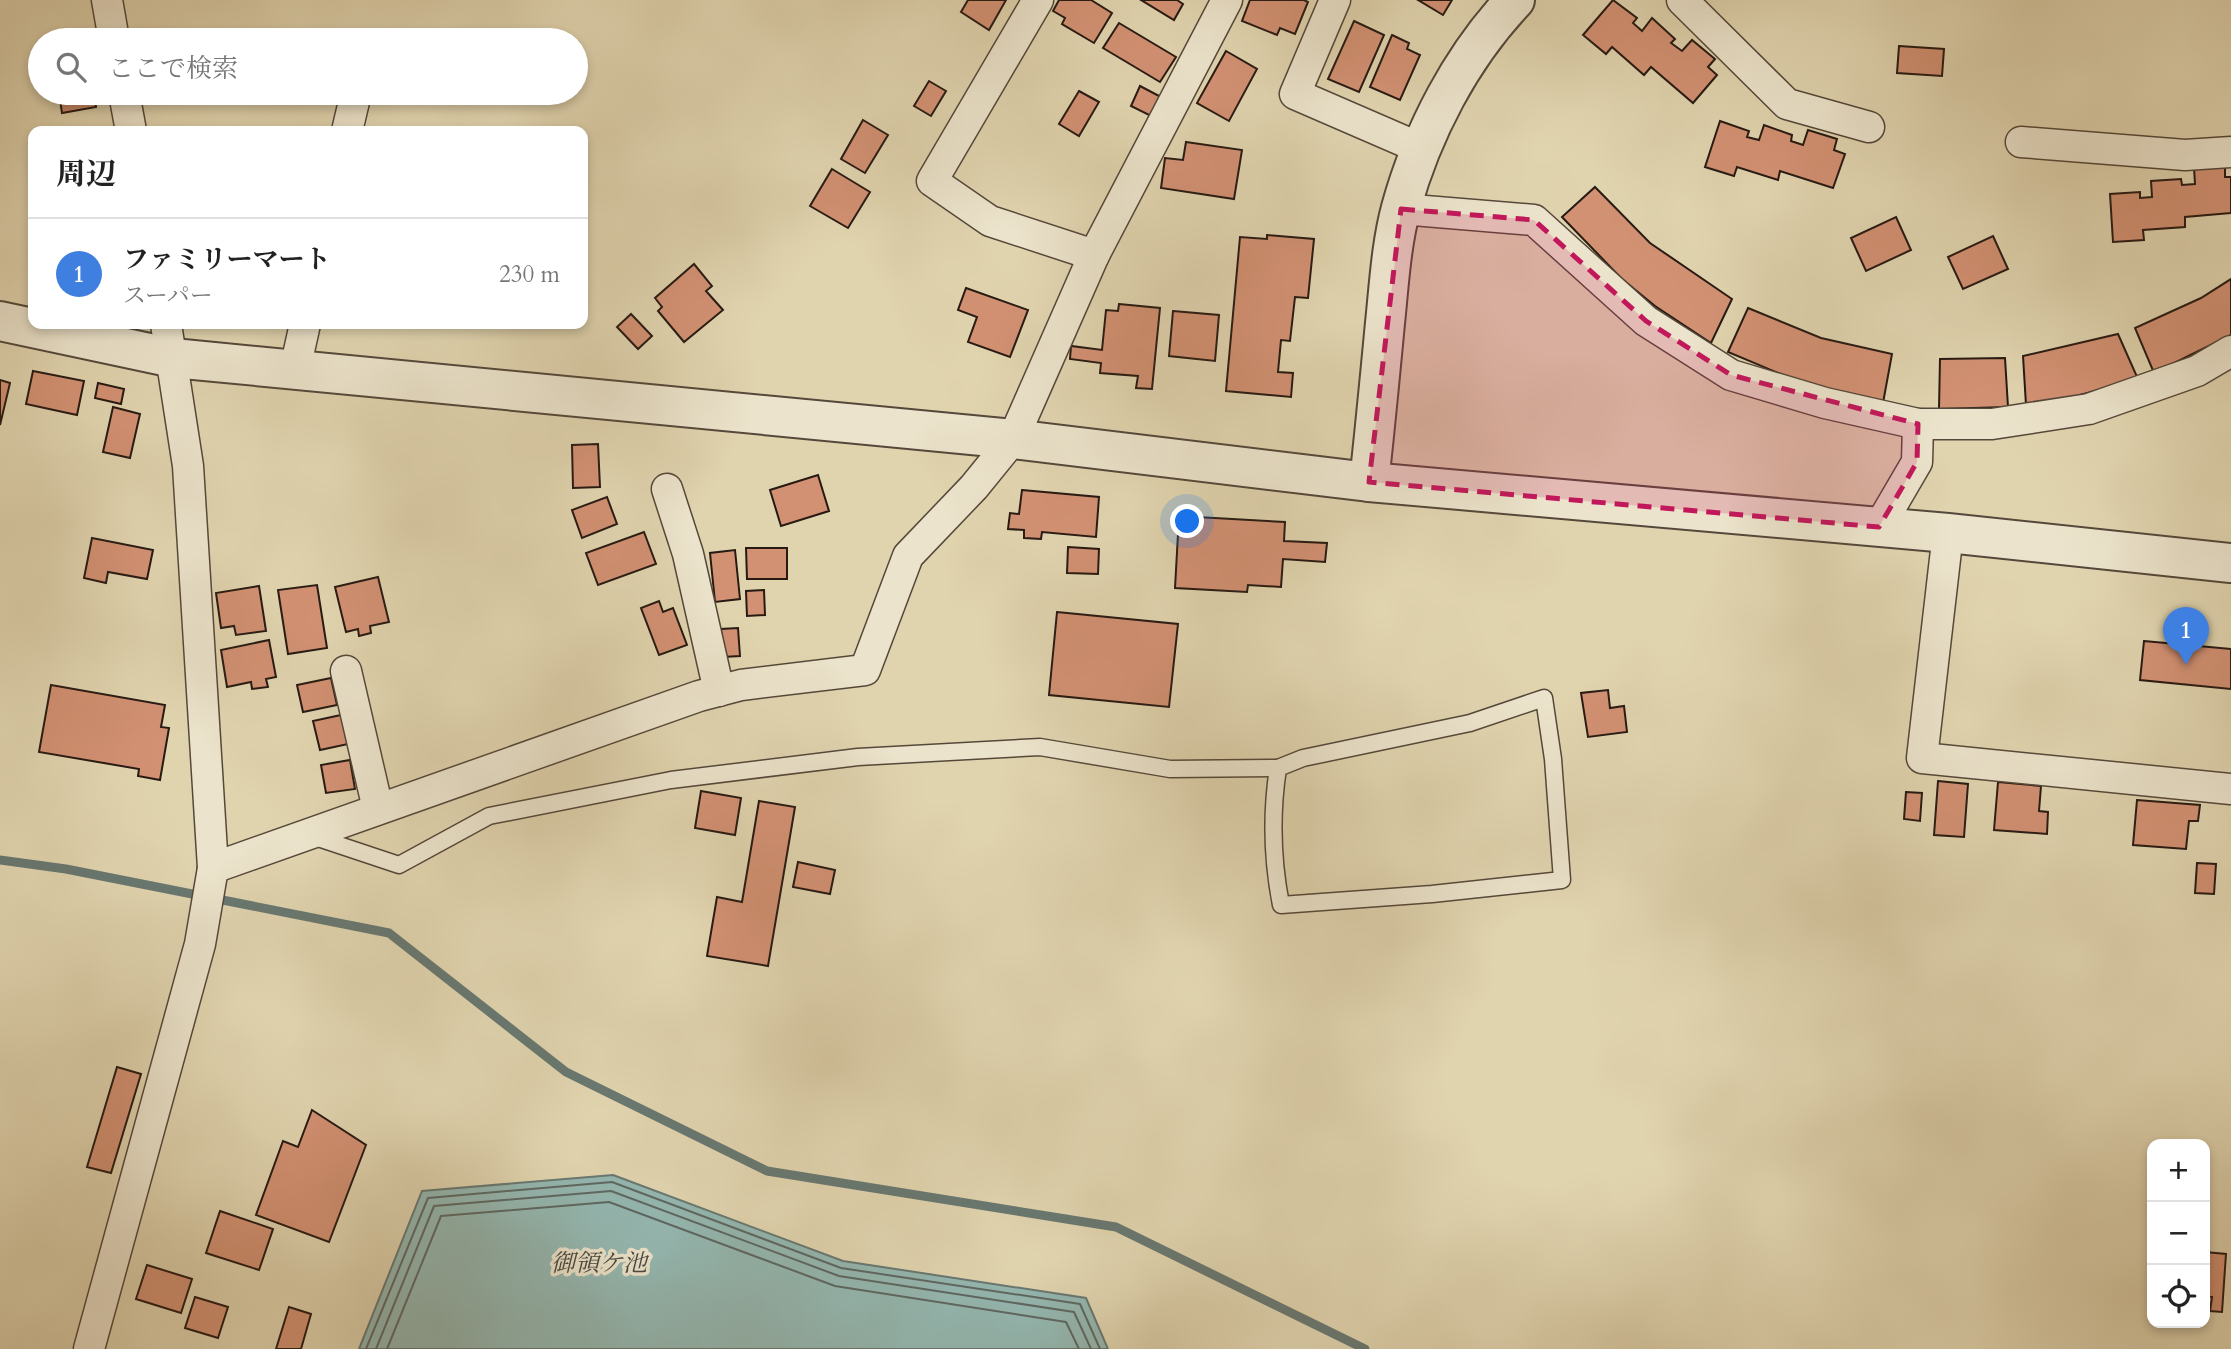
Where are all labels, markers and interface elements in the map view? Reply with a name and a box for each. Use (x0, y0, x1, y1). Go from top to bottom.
search box (28, 28, 588, 105)
icon: search (52, 48, 90, 86)
text: ここで検索 (108, 51, 238, 86)
text: 周辺 (56, 154, 116, 195)
text: ファミリーマート (123, 242, 330, 277)
text: 1 (73, 259, 85, 290)
text: 230 m (499, 259, 560, 290)
text: スーパー (123, 280, 213, 311)
your location (1170, 504, 1204, 538)
pin: 1 (2163, 607, 2209, 665)
map controls (2147, 1139, 2210, 1328)
button: + (2147, 1139, 2210, 1202)
button: − (2147, 1202, 2210, 1265)
water label: 御領ケ池 (551, 1247, 650, 1280)
button: locate (2147, 1265, 2210, 1328)

